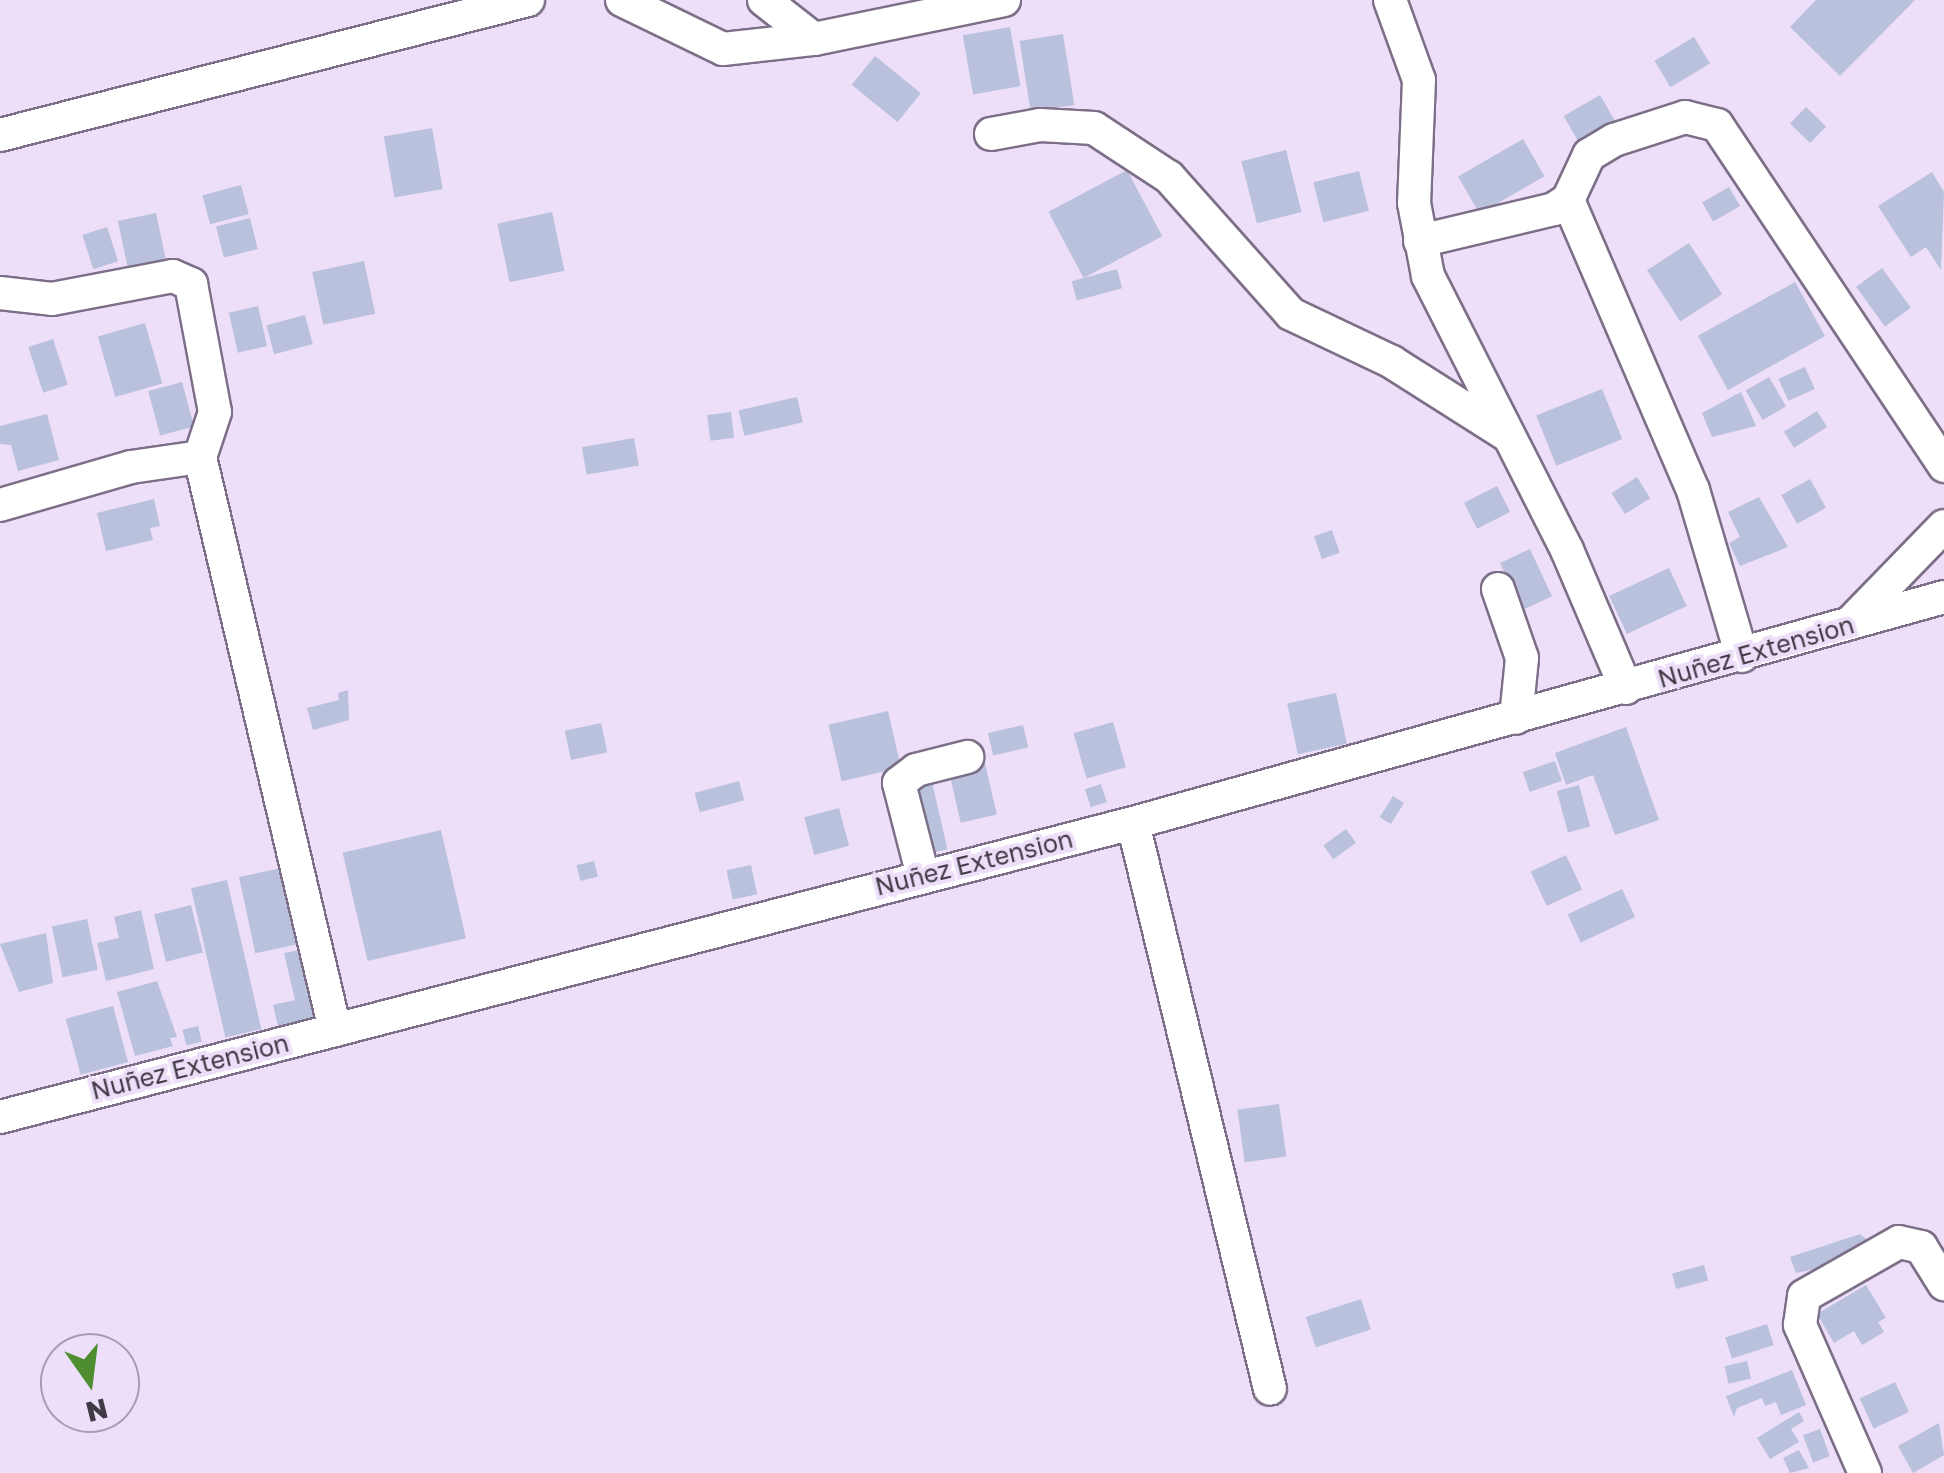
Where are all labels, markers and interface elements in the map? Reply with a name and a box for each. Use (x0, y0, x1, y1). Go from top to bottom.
street label: Nuñez Extension (1654, 610, 1858, 694)
street label: Nuñez Extension (872, 824, 1076, 902)
street label: Nuñez Extension (88, 1028, 292, 1106)
north arrow (40, 1333, 140, 1433)
text: N (83, 1392, 111, 1429)

